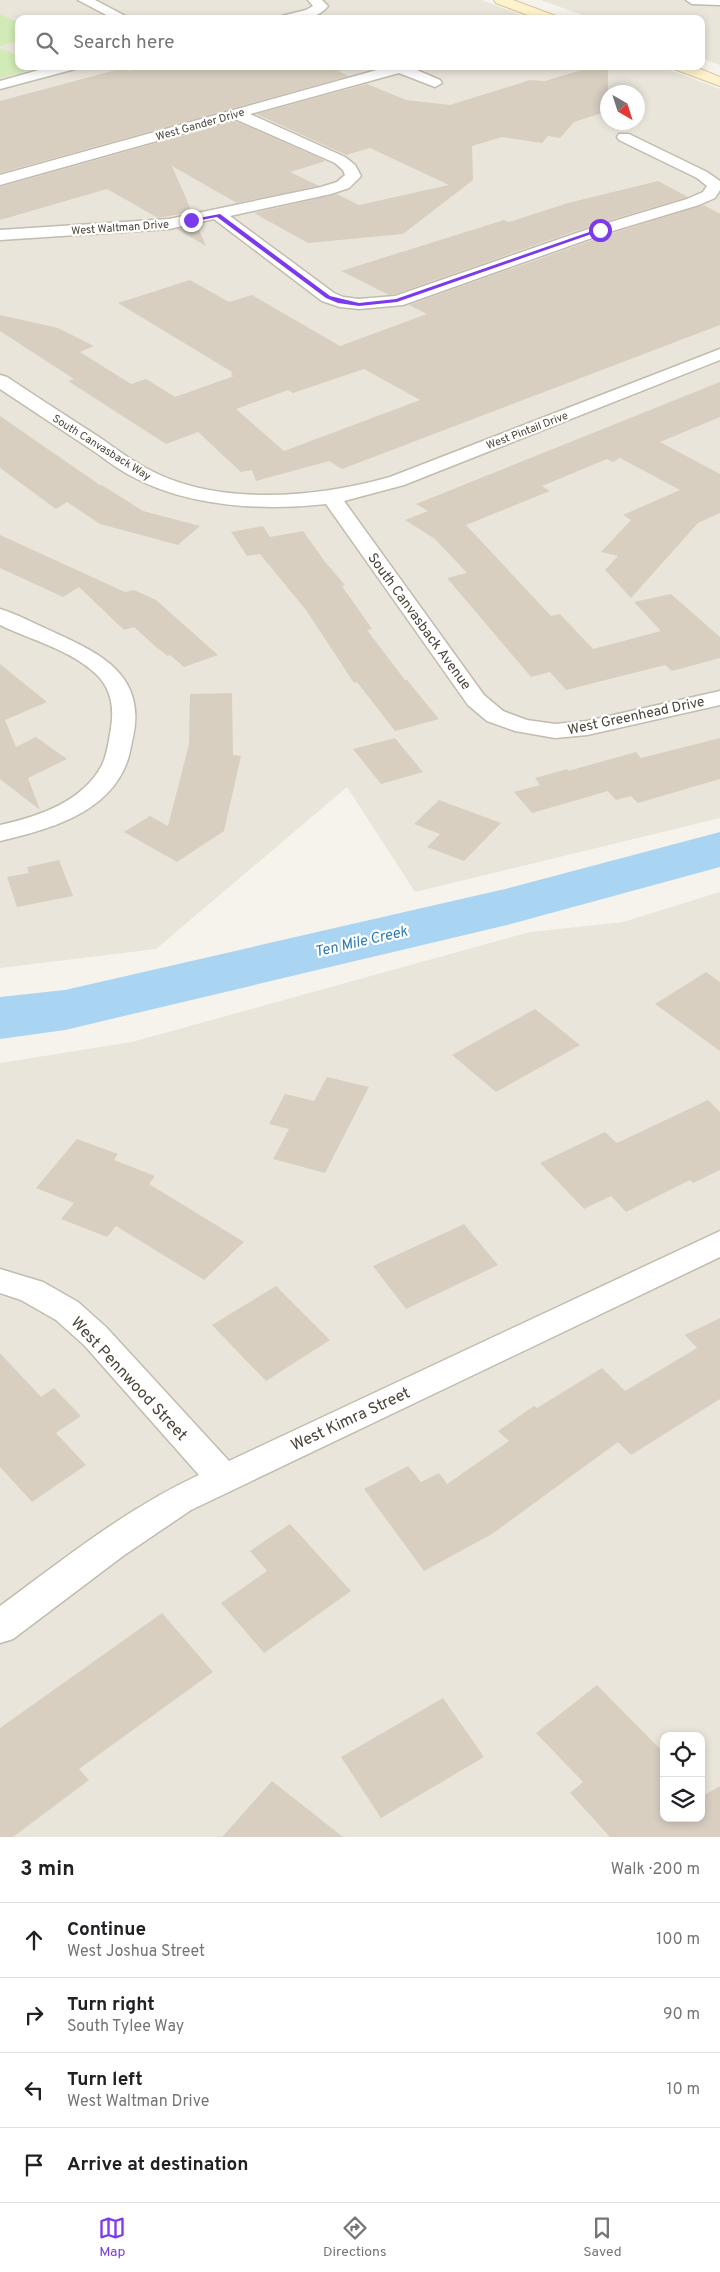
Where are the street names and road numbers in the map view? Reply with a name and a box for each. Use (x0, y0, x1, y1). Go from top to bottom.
street label: West Gander Drive (154, 106, 246, 144)
street label: West Waltman Drive (71, 218, 169, 238)
street label: West Pintail Drive (484, 409, 570, 453)
street label: South Canvasback Way (50, 412, 153, 484)
street label: South Canvasback Avenue (363, 550, 474, 694)
street label: West Greenhead Drive (566, 694, 706, 739)
street label: West Pennwood Street (66, 1313, 191, 1445)
street label: West Kimra Street (288, 1383, 414, 1456)

